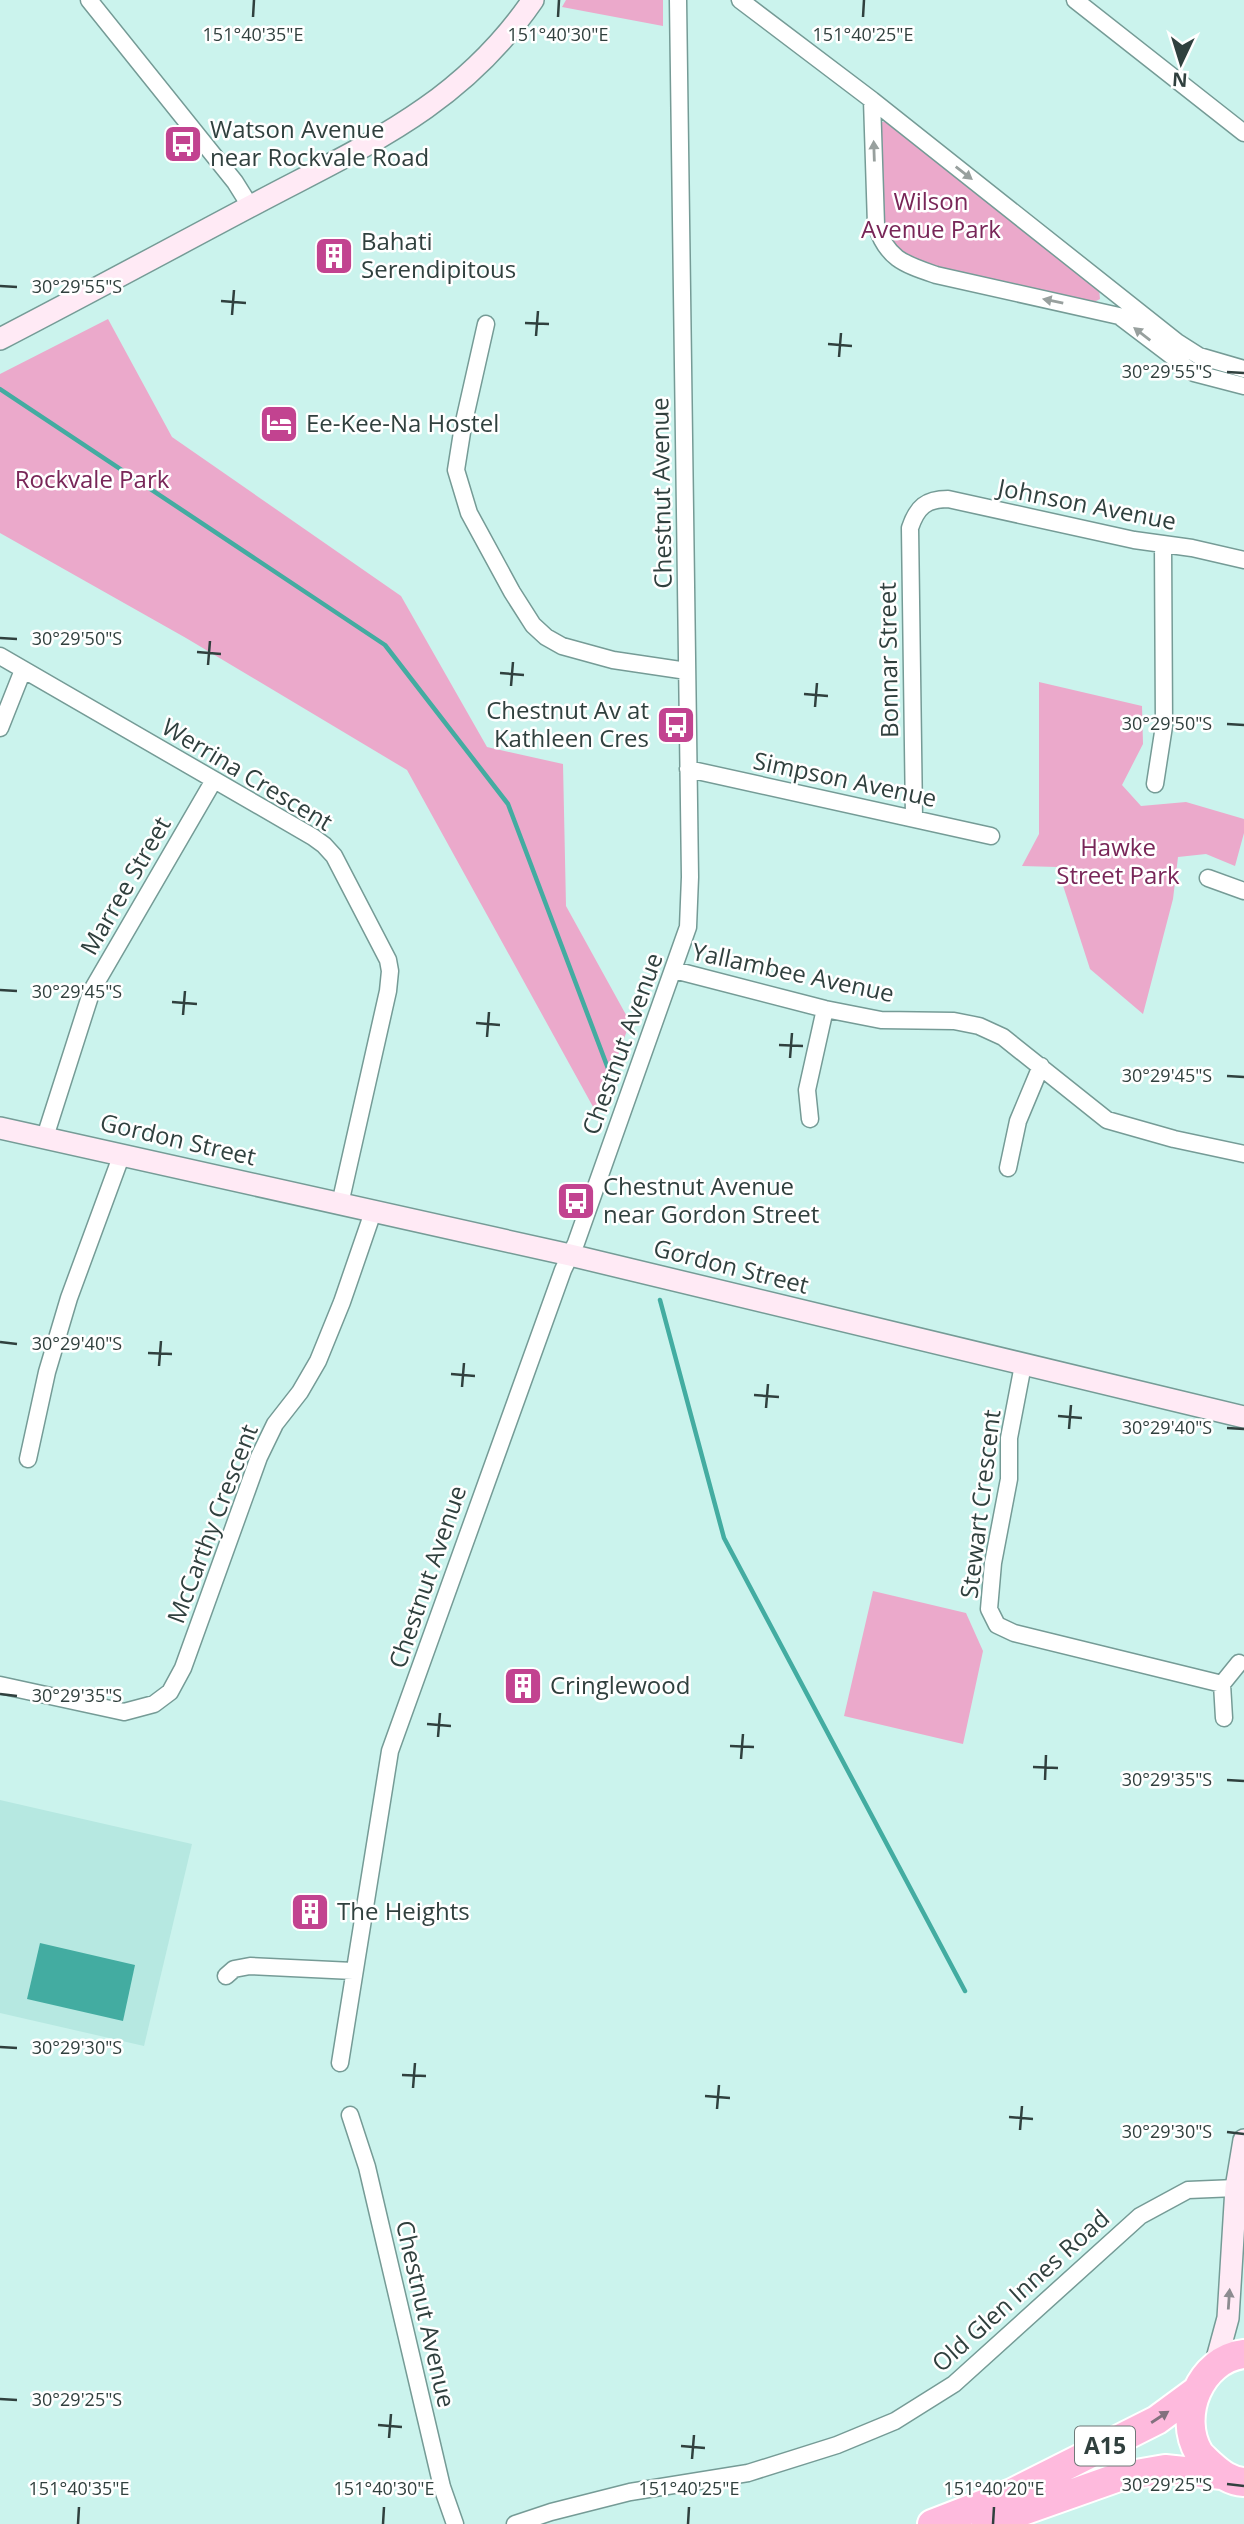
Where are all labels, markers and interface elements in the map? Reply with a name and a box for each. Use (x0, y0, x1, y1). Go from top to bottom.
text: 151°40'35"E (203, 22, 303, 46)
text: 151°40'30"E (508, 22, 608, 46)
text: 151°40'25"E (813, 22, 913, 46)
north arrow (1146, 28, 1216, 98)
text: N (1171, 66, 1188, 93)
place label: Watson Avenue near Rockvale Road (210, 112, 429, 173)
bus stop icon: Watson Avenue near Rockvale Road (162, 123, 204, 165)
one-way arrow (868, 140, 879, 162)
one-way arrow (954, 165, 972, 180)
park label: Wilson Avenue Park (861, 184, 1001, 245)
place label: Bahati Serendipitous (361, 224, 516, 285)
building icon: Bahati Serendipitous (313, 235, 355, 277)
text: 30°29'55"S (32, 274, 122, 298)
one-way arrow (1042, 295, 1064, 306)
one-way arrow (1133, 326, 1151, 341)
text: 30°29'55"S (1122, 359, 1212, 383)
street label: Chestnut Avenue (642, 397, 679, 589)
hotel icon: Ee-Kee-Na Hostel (258, 403, 300, 445)
place label: Ee-Kee-Na Hostel (306, 406, 499, 439)
park label: Rockvale Park (15, 462, 170, 495)
street label: Johnson Avenue (993, 470, 1179, 537)
street label: Bonnar Street (870, 582, 905, 738)
text: 30°29'50"S (32, 626, 122, 650)
place label: Chestnut Av at Kathleen Cres (486, 693, 649, 754)
bus stop icon: Chestnut Av at Kathleen Cres (655, 704, 697, 746)
street label: Werrina Crescent (156, 710, 339, 838)
text: 30°29'50"S (1122, 711, 1212, 735)
street label: Simpson Avenue (751, 743, 940, 814)
street label: Marree Street (72, 810, 178, 961)
park label: Hawke Street Park (1056, 830, 1180, 891)
street label: Yallambee Avenue (689, 934, 897, 1009)
street label: Chestnut Avenue (573, 948, 670, 1139)
text: 30°29'45"S (32, 979, 122, 1003)
text: 30°29'45"S (1122, 1063, 1212, 1087)
street label: Gordon Street (97, 1105, 259, 1172)
place label: Chestnut Avenue near Gordon Street (603, 1169, 819, 1230)
bus stop icon: Chestnut Avenue near Gordon Street (555, 1180, 597, 1222)
street label: Gordon Street (650, 1230, 812, 1301)
text: 30°29'40"S (32, 1331, 122, 1355)
street label: Stewart Crescent (952, 1408, 1007, 1600)
text: 30°29'40"S (1122, 1415, 1212, 1439)
street label: McCarthy Crescent (158, 1419, 265, 1628)
street label: Chestnut Avenue (380, 1481, 473, 1672)
building icon: Cringlewood (502, 1665, 544, 1707)
place label: Cringlewood (550, 1668, 690, 1701)
text: 30°29'35"S (32, 1683, 122, 1707)
text: 30°29'35"S (1122, 1767, 1212, 1791)
building icon: The Heights (289, 1891, 331, 1933)
place label: The Heights (337, 1894, 470, 1927)
text: 30°29'30"S (32, 2035, 122, 2059)
text: 30°29'30"S (1122, 2119, 1212, 2143)
street label: Old Glen Innes Road (924, 2201, 1116, 2378)
street label: Chestnut Avenue (389, 2217, 464, 2410)
one-way arrow (1224, 2288, 1235, 2310)
text: 30°29'25"S (32, 2387, 122, 2411)
one-way arrow (1150, 2411, 1170, 2424)
road number: A15 (1075, 2426, 1135, 2466)
text: 30°29'25"S (1122, 2472, 1212, 2496)
text: 151°40'35"E (29, 2476, 129, 2500)
text: 151°40'30"E (334, 2476, 434, 2500)
text: 151°40'25"E (639, 2476, 739, 2500)
text: 151°40'20"E (944, 2476, 1044, 2500)

